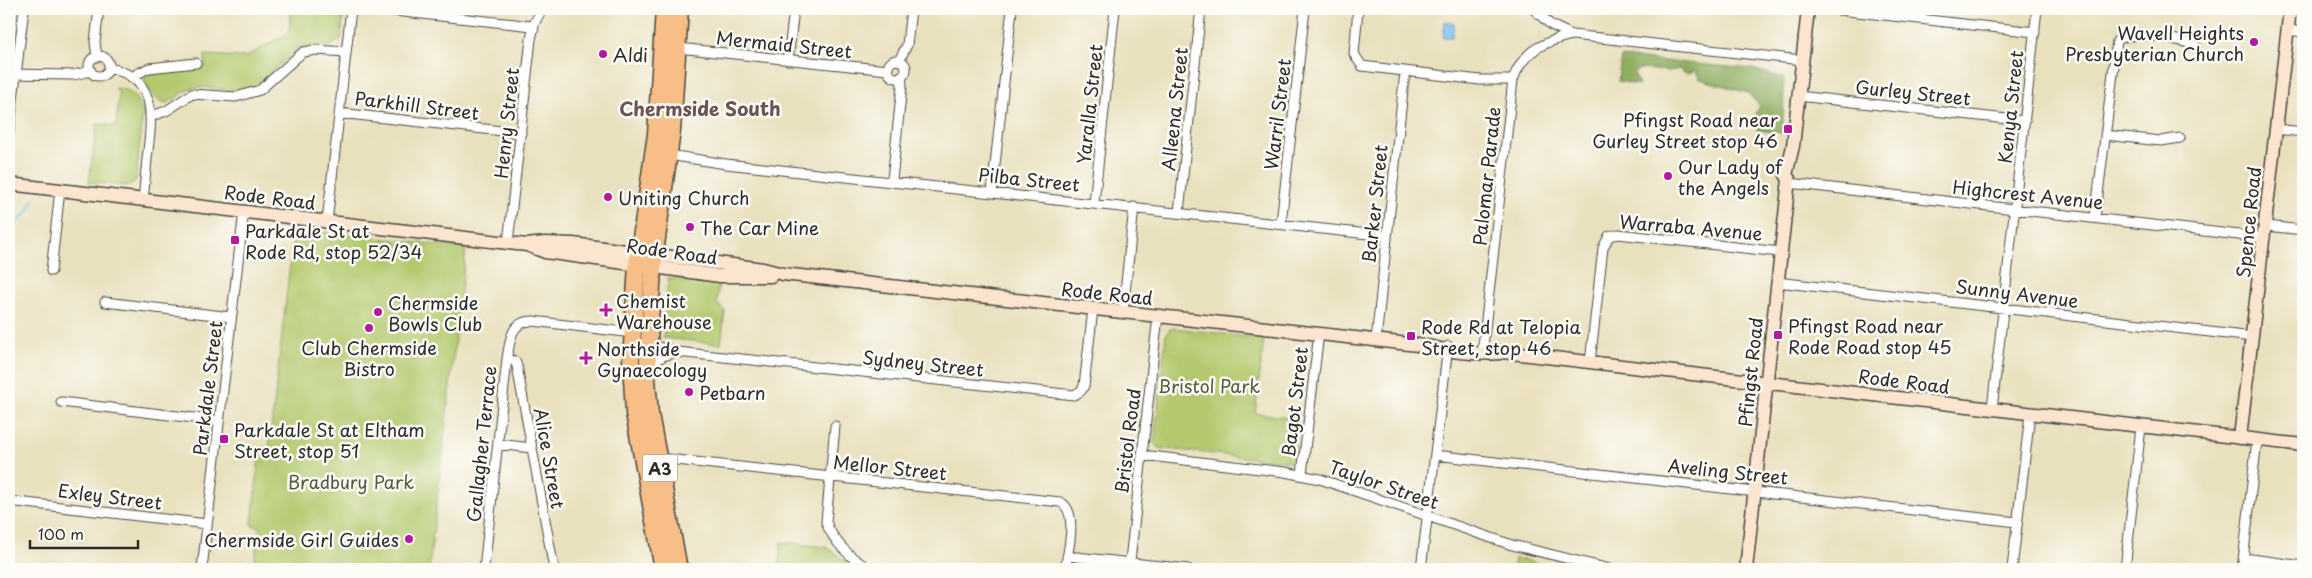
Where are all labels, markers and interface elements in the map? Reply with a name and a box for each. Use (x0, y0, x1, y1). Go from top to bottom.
place label: Wavell Heights Presbyterian Church (2065, 19, 2244, 67)
street label: Mermaid Street (715, 23, 853, 65)
marker: Wavell Heights Presbyterian Church (2248, 36, 2260, 48)
place label: Aldi (613, 41, 648, 68)
street label: Yaralla Street (1069, 43, 1109, 165)
street label: Alleena Street (1154, 46, 1194, 172)
marker: Aldi (597, 48, 609, 60)
street label: Kenya Street (1991, 49, 2029, 165)
street label: Warril Street (1257, 57, 1297, 171)
street label: Henry Street (487, 66, 525, 180)
street label: Gurley Street (1854, 73, 1972, 111)
street label: Parkhill Street (353, 84, 481, 126)
district label: Chermside South (619, 94, 781, 122)
street label: Palomar Parade (1465, 105, 1507, 247)
place label: Pfingst Road near Gurley Street stop 46 (1592, 106, 1779, 154)
marker: Pfingst Road near Gurley Street stop 46 (1782, 123, 1794, 135)
street label: Barker Street (1354, 143, 1394, 265)
place label: Our Lady of the Angels (1678, 153, 1784, 201)
street label: Pilba Street (977, 160, 1081, 198)
street label: Spence Road (2229, 165, 2267, 279)
marker: Our Lady of the Angels (1662, 170, 1674, 182)
street label: Highcrest Avenue (1951, 173, 2105, 215)
street label: Rode Road (223, 178, 317, 216)
place label: Uniting Church (618, 184, 749, 211)
marker: Uniting Church (602, 191, 614, 203)
street label: Warraba Avenue (1618, 207, 1764, 247)
place label: The Car Mine (700, 214, 819, 241)
place label: Parkdale St at Rode Rd, stop 52/34 (245, 217, 423, 265)
marker: The Car Mine (684, 221, 696, 233)
street label: Rode Road (625, 231, 719, 271)
marker: Parkdale St at Rode Rd, stop 52/34 (229, 234, 241, 246)
street label: Sunny Avenue (1954, 272, 2080, 314)
street label: Rode Road (1060, 275, 1154, 311)
place label: Chemist Warehouse (616, 287, 712, 335)
place label: Chermside Bowls Club (388, 289, 482, 337)
marker: Chemist Warehouse (600, 304, 612, 316)
marker: Chermside Bowls Club (372, 306, 384, 318)
place label: Pfingst Road near Rode Road stop 45 (1788, 312, 1952, 360)
place label: Rode Rd at Telopia Street, stop 46 (1421, 313, 1581, 361)
street label: Pfingst Road (1731, 316, 1769, 428)
street label: Parkdale Street (185, 319, 229, 457)
marker: Club Chermside Bistro (363, 322, 375, 334)
marker: Pfingst Road near Rode Road stop 45 (1772, 329, 1784, 341)
marker: Rode Rd at Telopia Street, stop 46 (1405, 330, 1417, 342)
place label: Club Chermside Bistro (301, 334, 437, 382)
place label: Northside Gynaecology (597, 335, 707, 383)
street label: Sydney Street (861, 343, 985, 383)
street label: Bagot Street (1274, 345, 1314, 459)
marker: Northside Gynaecology (579, 351, 593, 365)
street label: Rode Road (1857, 362, 1951, 400)
street label: Gallagher Terrace (459, 365, 503, 523)
park label: Bristol Park (1158, 372, 1260, 399)
place label: Petbarn (699, 379, 766, 406)
marker: Petbarn (683, 386, 695, 398)
street label: Bristol Road (1107, 387, 1147, 495)
street label: Alice Street (528, 405, 572, 511)
place label: Parkdale St at Eltham Street, stop 51 (234, 416, 425, 464)
marker: Parkdale St at Eltham Street, stop 51 (218, 433, 230, 445)
street label: Mellor Street (832, 448, 948, 486)
street label: Aveling Street (1667, 451, 1789, 491)
street label: Taylor Street (1325, 453, 1443, 515)
road number: A3 (642, 454, 678, 482)
park label: Bradbury Park (288, 468, 414, 495)
street label: Exley Street (57, 476, 163, 516)
scale bar (30, 518, 138, 550)
text: 100 m (38, 522, 84, 545)
place label: Chermside Girl Guides (204, 526, 399, 553)
marker: Chermside Girl Guides (403, 533, 415, 545)

